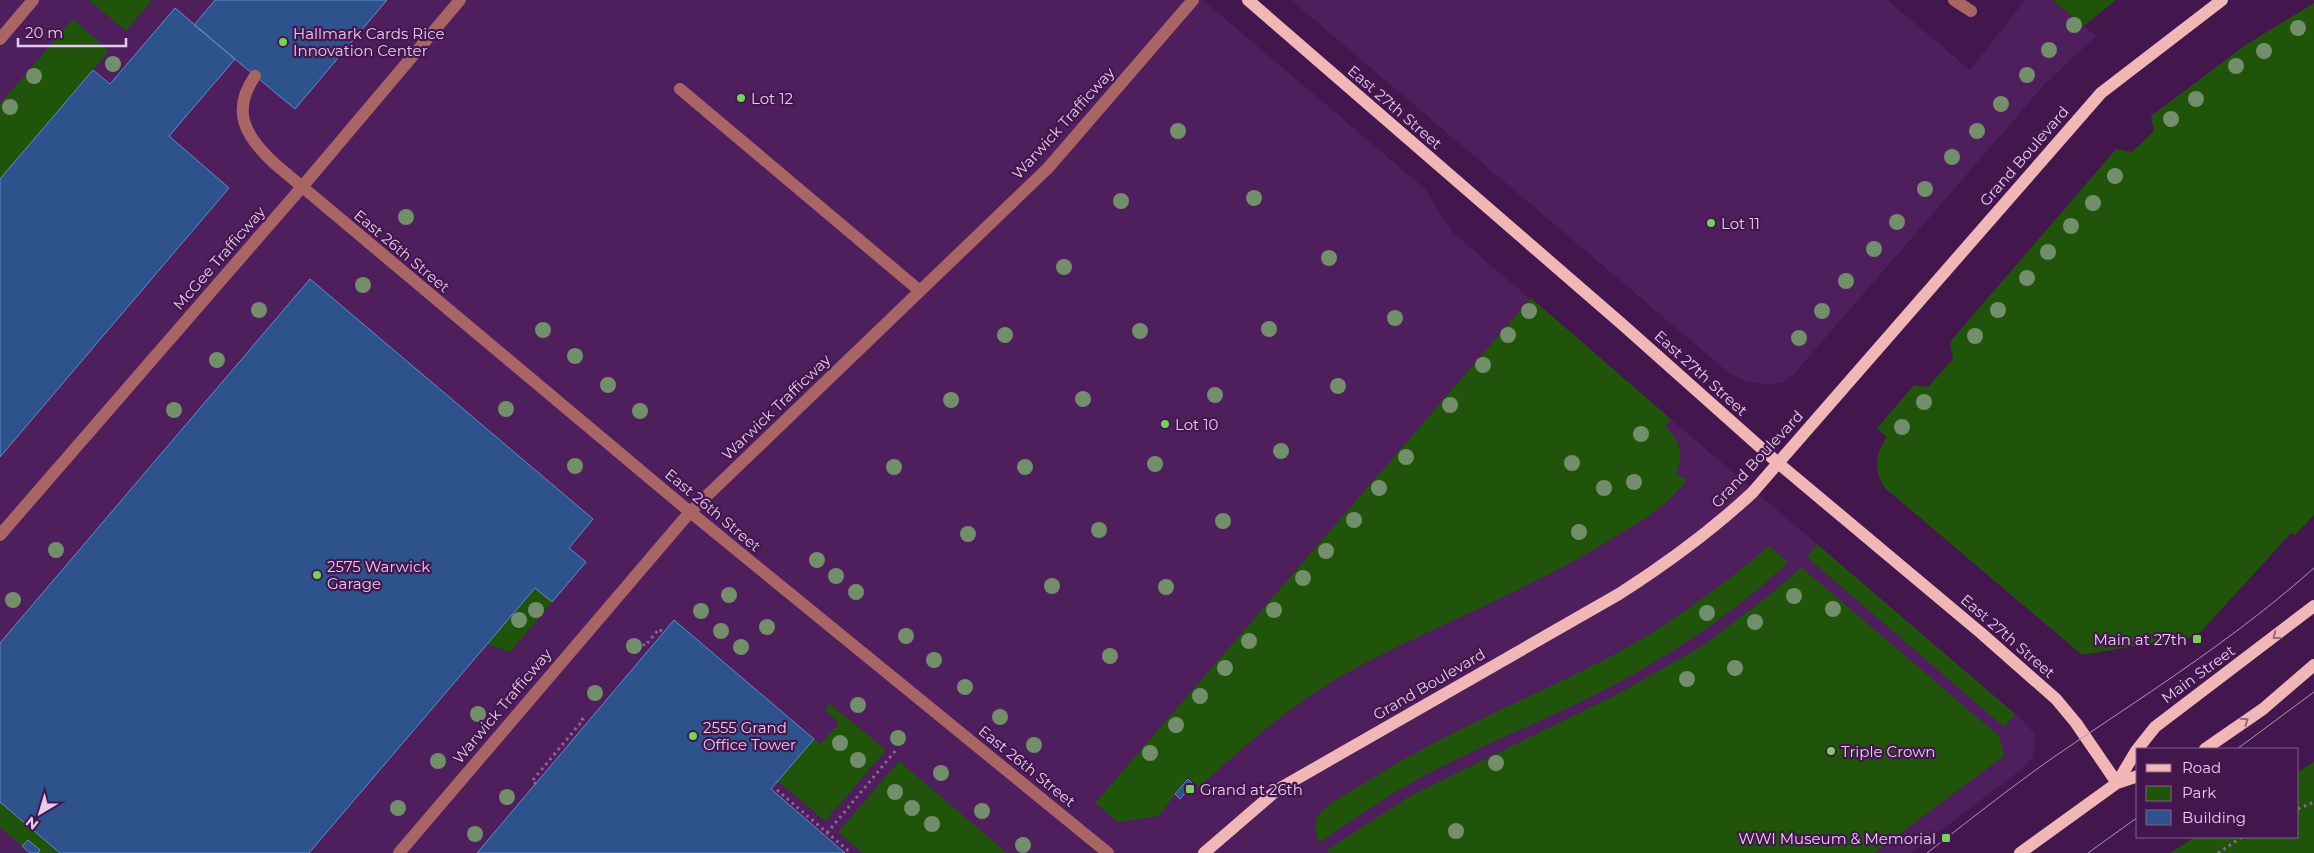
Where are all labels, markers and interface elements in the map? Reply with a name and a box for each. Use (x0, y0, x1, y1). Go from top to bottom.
scale bar (18, 15, 125, 47)
text: 20 m (25, 23, 63, 42)
place label: Hallmark Cards Rice Innovation Center (293, 24, 445, 60)
marker: Hallmark Cards Rice Innovation Center (277, 36, 289, 48)
street label: East 27th Street (1344, 61, 1446, 153)
street label: Warwick Trafficway (1008, 62, 1119, 183)
place label: Lot 12 (751, 89, 793, 108)
marker: Lot 12 (735, 92, 747, 104)
street label: Grand Boulevard (1975, 102, 2073, 210)
street label: McGee Trafficway (169, 202, 270, 314)
street label: East 26th Street (350, 205, 454, 297)
place label: Lot 11 (1721, 214, 1760, 233)
marker: Lot 11 (1705, 217, 1717, 229)
street label: East 27th Street (1651, 326, 1751, 420)
street label: Warwick Trafficway (718, 349, 835, 464)
street label: Grand Boulevard (1707, 406, 1807, 512)
place label: Lot 10 (1175, 415, 1219, 434)
marker: Lot 10 (1159, 418, 1171, 430)
street label: East 26th Street (661, 464, 765, 556)
place label: 2575 Warwick Garage (327, 557, 430, 593)
marker: 2575 Warwick Garage (311, 569, 323, 581)
street label: East 27th Street (1957, 590, 2059, 682)
place label: Main at 27th (2094, 630, 2187, 649)
one-way arrow (2273, 631, 2282, 639)
marker: Main at 27th (2191, 633, 2203, 645)
street label: Main Street (2157, 641, 2239, 707)
street label: Warwick Trafficway (448, 644, 556, 767)
street label: Grand Boulevard (1369, 644, 1489, 724)
place label: 2555 Grand Office Tower (703, 718, 796, 754)
one-way arrow (2239, 718, 2249, 727)
street label: East 26th Street (975, 721, 1079, 811)
marker: 2555 Grand Office Tower (687, 730, 699, 742)
place label: Triple Crown (1841, 742, 1936, 761)
marker: Triple Crown (1825, 745, 1837, 757)
legend (2136, 748, 2299, 838)
text: Road (2182, 758, 2221, 777)
place label: Grand at 26th (1200, 780, 1303, 799)
marker: Grand at 26th (1184, 783, 1196, 795)
text: Park (2182, 783, 2216, 802)
north arrow (15, 788, 65, 838)
text: Building (2182, 808, 2246, 827)
text: N (22, 813, 42, 834)
place label: WWI Museum & Memorial (1738, 829, 1936, 848)
marker: WWI Museum & Memorial (1940, 832, 1952, 844)

